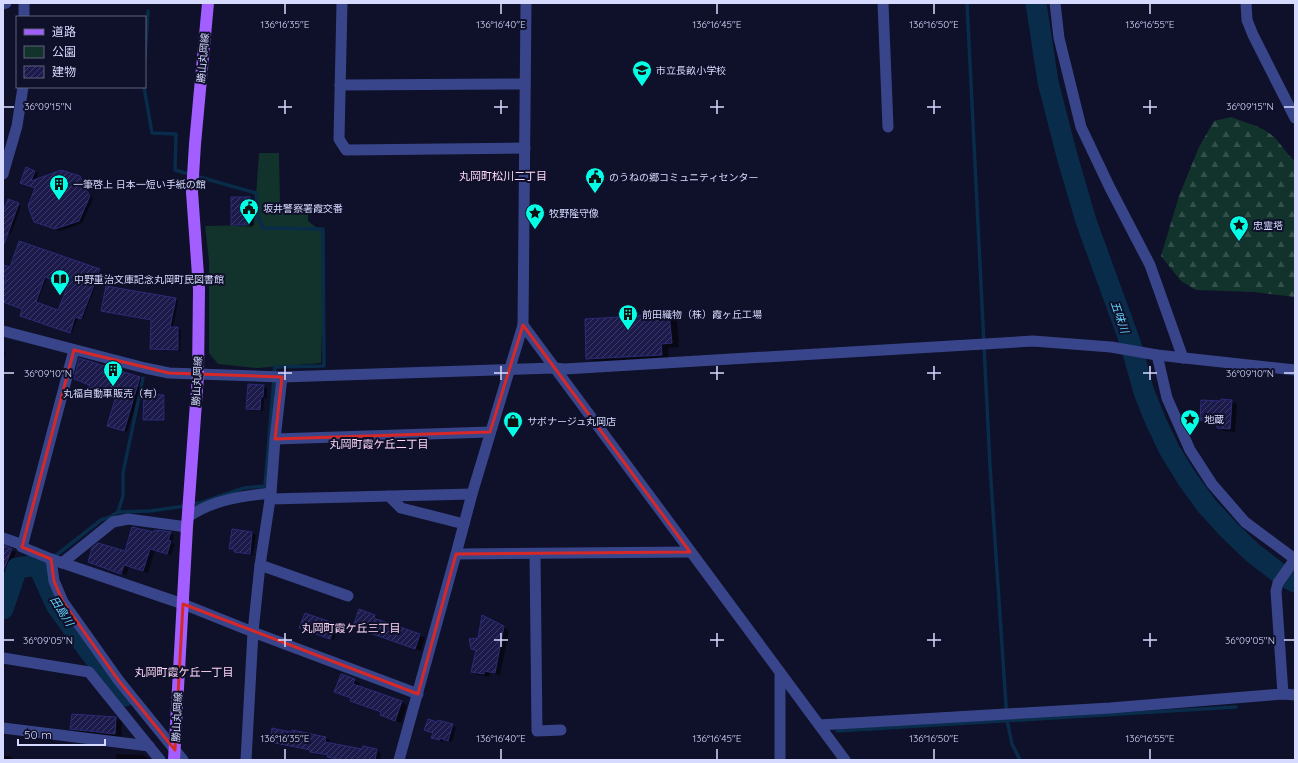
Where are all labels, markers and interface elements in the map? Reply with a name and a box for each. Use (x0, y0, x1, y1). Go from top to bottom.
legend (16, 16, 146, 88)
text: 136°16'35"E (261, 18, 310, 31)
text: 136°16'40"E (476, 18, 526, 31)
text: 136°16'45"E (693, 18, 742, 31)
text: 136°16'50"E (909, 18, 959, 31)
text: 136°16'55"E (1125, 18, 1175, 31)
text: 道路 (52, 24, 76, 39)
street label: 勝山丸岡線 (194, 33, 212, 83)
text: 公園 (52, 44, 76, 59)
school or university icon: 市立長畝小学校 (631, 59, 653, 87)
text: 建物 (52, 64, 76, 79)
place label: 市立長畝小学校 (656, 64, 726, 77)
text: 36°09'15"N (24, 100, 72, 113)
text: 36°09'15"N (1226, 100, 1274, 113)
public building icon: のうねの郷コミュニティセンター (584, 166, 606, 194)
district label: 丸岡町松川二丁目 (459, 169, 547, 183)
place label: のうねの郷コミュニティセンター (609, 171, 758, 184)
building icon: 一筆啓上 日本一短い手紙の館 (48, 173, 70, 201)
place label: 一筆啓上 日本一短い手紙の館 (73, 178, 206, 191)
public building icon: 坂井警察署霞交番 (238, 197, 260, 225)
place label: 坂井警察署霞交番 (263, 202, 343, 215)
place icon: 牧野隆守像 (524, 202, 546, 230)
place label: 牧野隆守像 (549, 207, 599, 220)
place icon: 忠霊塔 (1228, 214, 1250, 242)
place label: 忠霊塔 (1253, 219, 1283, 232)
library icon: 中野重治文庫記念丸岡町民図書館 (49, 268, 71, 296)
place label: 中野重治文庫記念丸岡町民図書館 (74, 273, 224, 286)
water label: 五味川 (1108, 299, 1132, 336)
building icon: 前田織物（株）霞ヶ丘工場 (617, 303, 639, 331)
place label: 前田織物（株）霞ヶ丘工場 (642, 308, 762, 321)
street label: 勝山丸岡線 (189, 356, 205, 406)
building icon: 丸福自動車販売（有） (102, 359, 124, 387)
text: 36°09'10"N (24, 367, 72, 380)
text: 36°09'10"N (1226, 367, 1274, 380)
place label: 丸福自動車販売（有） (63, 387, 163, 400)
place icon: 地蔵 (1179, 408, 1201, 436)
shop icon: サボナージュ丸岡店 (502, 410, 524, 438)
place label: 地蔵 (1204, 413, 1224, 426)
place label: サボナージュ丸岡店 (527, 415, 616, 428)
district label: 丸岡町霞ケ丘二丁目 (330, 437, 429, 451)
water label: 田島川 (47, 593, 77, 630)
district label: 丸岡町霞ケ丘三丁目 (302, 621, 401, 635)
text: 36°09'05"N (23, 634, 73, 647)
text: 36°09'05"N (1225, 634, 1275, 647)
district label: 丸岡町霞ケ丘一丁目 (135, 665, 234, 679)
street label: 勝山丸岡線 (169, 692, 185, 742)
scale bar (18, 721, 105, 747)
text: 50 m (24, 727, 52, 742)
text: 136°16'35"E (261, 732, 310, 745)
text: 136°16'40"E (476, 732, 526, 745)
text: 136°16'45"E (693, 732, 742, 745)
text: 136°16'50"E (909, 732, 959, 745)
text: 136°16'55"E (1125, 732, 1175, 745)

